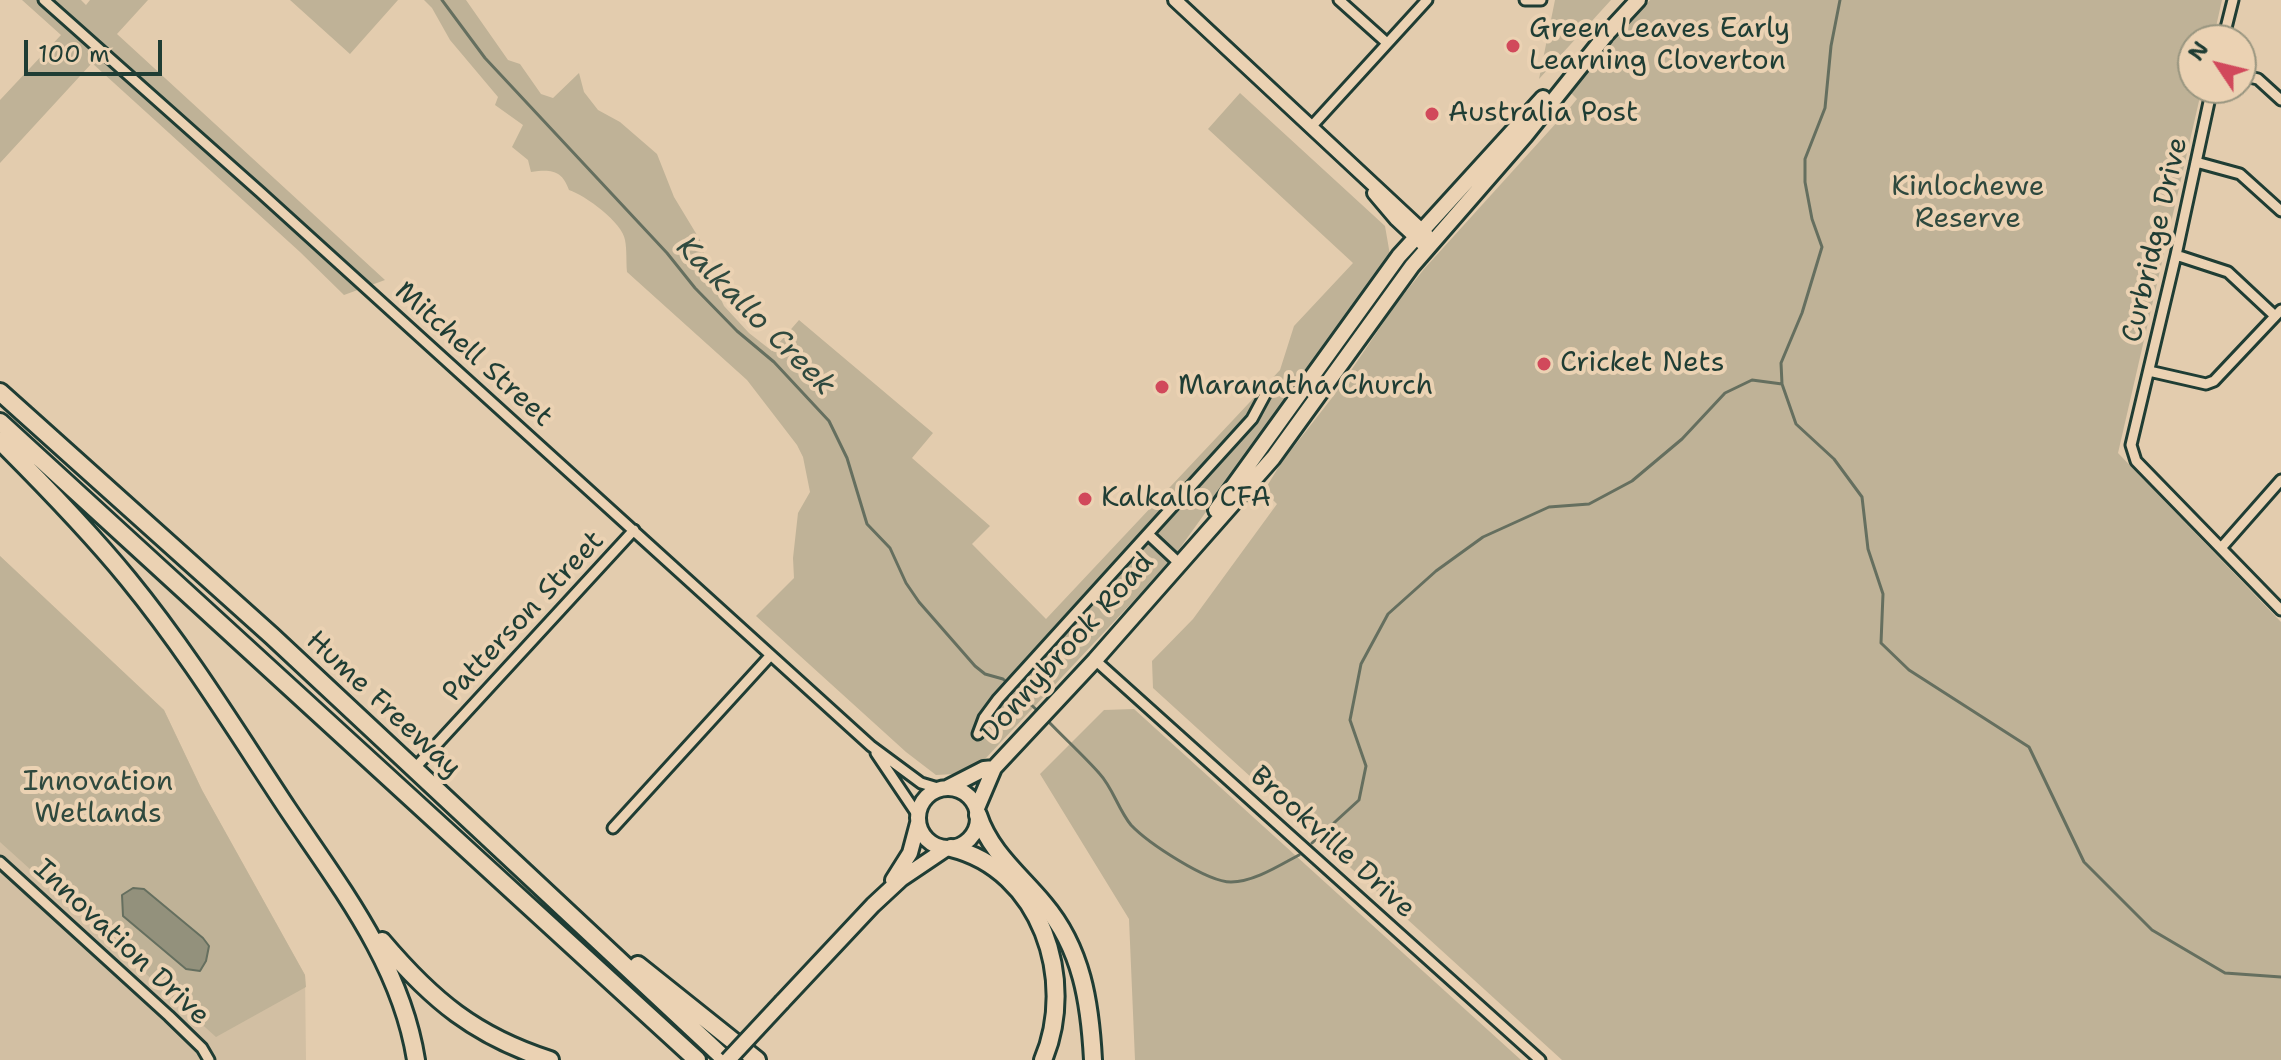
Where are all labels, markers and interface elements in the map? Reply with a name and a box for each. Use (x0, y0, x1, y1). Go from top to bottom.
place label: Green Leaves Early Learning Cloverton (1529, 13, 1790, 79)
scale bar (28, 24, 166, 74)
north arrow (2177, 24, 2257, 104)
text: N (2182, 36, 2215, 67)
marker: Green Leaves Early Learning Cloverton (1504, 37, 1522, 55)
text: 100 m (38, 38, 110, 70)
place label: Australia Post (1448, 97, 1638, 131)
marker: Australia Post (1423, 105, 1441, 123)
street label: Curbridge Drive (2116, 134, 2196, 346)
park label: Kinlochewe Reserve (1891, 171, 2045, 237)
water label: Kalkallo Creek (668, 230, 842, 404)
street label: Mitchell Street (387, 275, 559, 435)
place label: Cricket Nets (1560, 347, 1725, 381)
marker: Cricket Nets (1535, 355, 1553, 373)
place label: Maranatha Church (1178, 370, 1433, 404)
marker: Maranatha Church (1153, 378, 1171, 396)
place label: Kalkallo CFA (1101, 482, 1271, 516)
marker: Kalkallo CFA (1076, 490, 1094, 508)
street label: Patterson Street (436, 524, 612, 710)
street label: Donnybrook Road (974, 547, 1162, 749)
street label: Hume Freeway (298, 625, 468, 785)
street label: Brookville Drive (1242, 760, 1422, 926)
park label: Innovation Wetlands (23, 766, 173, 832)
street label: Innovation Drive (26, 853, 216, 1033)

